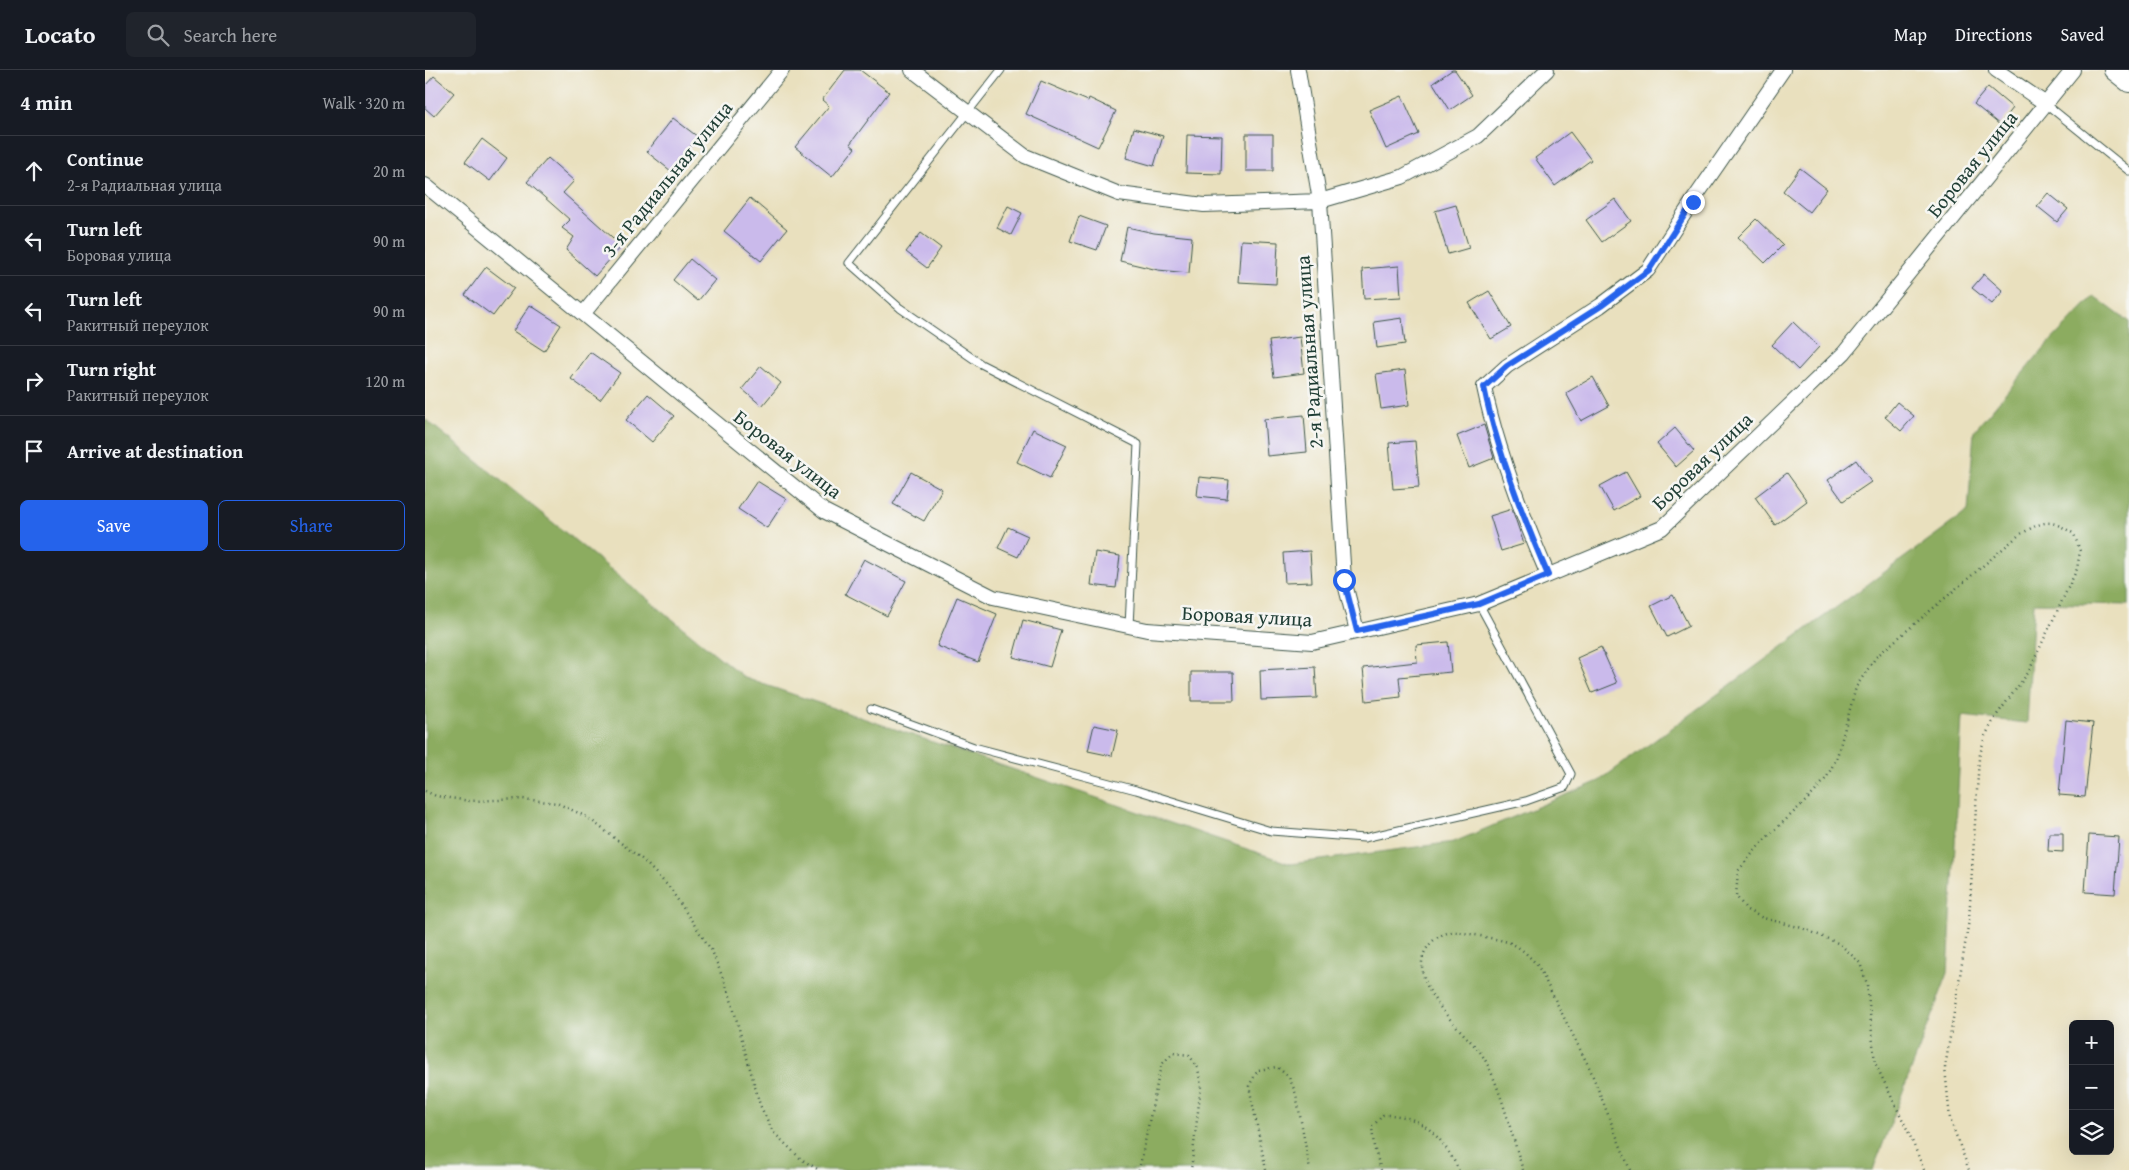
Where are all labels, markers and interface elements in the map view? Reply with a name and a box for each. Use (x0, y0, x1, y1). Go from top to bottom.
search box (126, 12, 476, 57)
text: Locato (25, 17, 96, 52)
icon: search (144, 21, 172, 49)
text: Search here (184, 21, 277, 49)
text: Map (1894, 21, 1927, 48)
text: Directions (1955, 21, 2032, 48)
text: Saved (2060, 21, 2104, 48)
text: 4 min (20, 87, 72, 118)
text: Walk · 320 m (322, 91, 405, 115)
street label: 3-я Радиальная улица (594, 94, 739, 263)
street label: Боровая улица (1919, 104, 2024, 223)
text: Continue (67, 145, 144, 173)
icon: ahead (20, 157, 48, 185)
text: 20 m (373, 159, 405, 183)
text: 2-я Радиальная улица (67, 173, 222, 197)
route end (1682, 191, 1705, 214)
text: Turn left (67, 215, 142, 243)
icon: left (20, 227, 48, 255)
text: 90 m (373, 229, 405, 253)
text: Боровая улица (67, 243, 171, 267)
street label: 2-я Радиальная улица (1287, 254, 1330, 450)
text: Turn left (67, 285, 142, 313)
icon: left (20, 297, 48, 325)
text: 90 m (373, 299, 405, 323)
text: Ракитный переулок (67, 313, 209, 337)
text: Turn right (67, 355, 156, 383)
icon: right (20, 367, 48, 395)
text: 120 m (365, 369, 405, 393)
text: Ракитный переулок (67, 383, 209, 407)
street label: Боровая улица (728, 402, 849, 505)
street label: Боровая улица (1645, 405, 1759, 516)
icon: arrive (20, 437, 48, 465)
text: Arrive at destination (67, 437, 243, 465)
button: Save (20, 500, 208, 551)
button: Share (218, 500, 405, 551)
route start (1333, 569, 1356, 592)
street label: Боровая улица (1181, 598, 1313, 633)
map controls (2069, 1020, 2114, 1155)
button: + (2069, 1020, 2114, 1065)
button: − (2069, 1065, 2114, 1110)
button: layers (2069, 1110, 2114, 1155)

